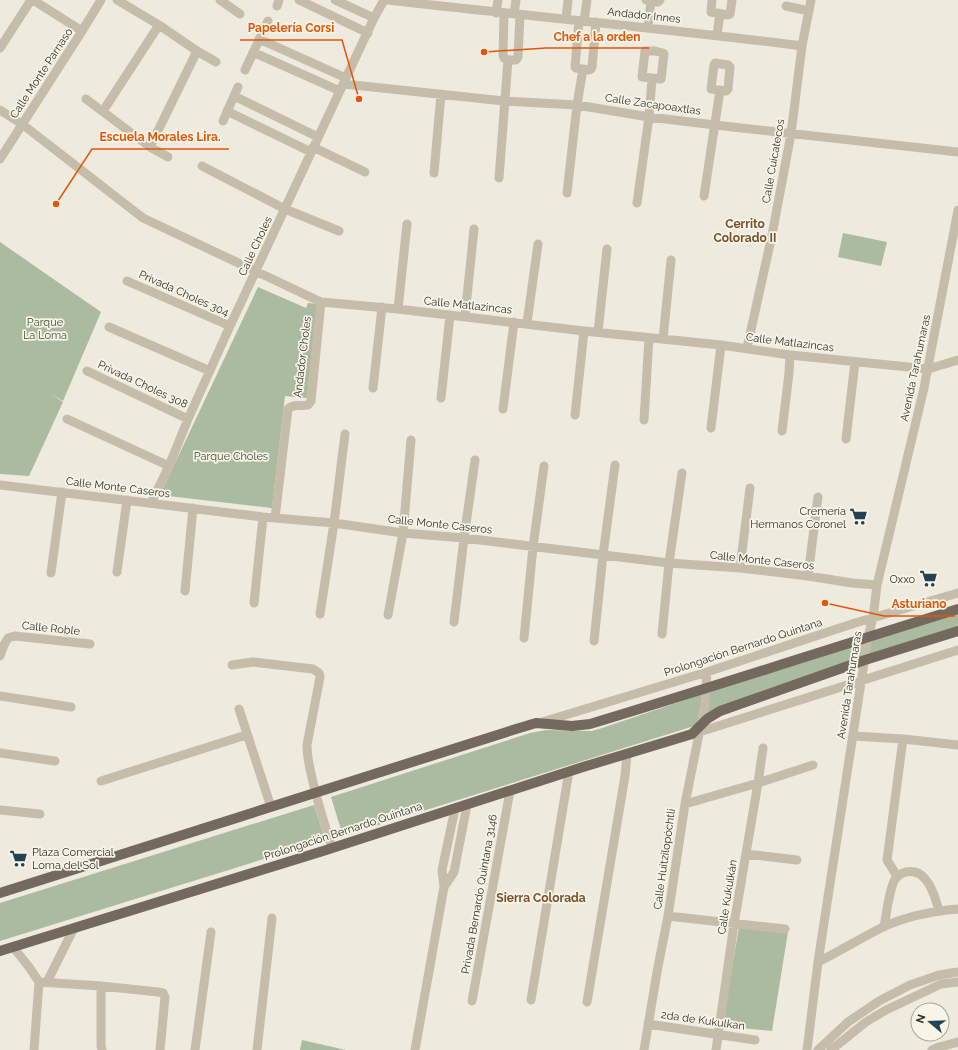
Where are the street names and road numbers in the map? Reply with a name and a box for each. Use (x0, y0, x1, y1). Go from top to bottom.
street label: Andador Innes (607, 5, 681, 26)
street label: Calle Monte Parnaso (7, 25, 76, 121)
street label: Calle Zacapoaxtlas (604, 91, 702, 118)
street label: Calle Cuicatecos (760, 118, 787, 204)
street label: Calle Choles (236, 214, 275, 278)
street label: Privada Choles 304 (137, 268, 231, 319)
street label: Calle Matlazincas (423, 294, 513, 317)
street label: Avenida Tarahumaras (898, 313, 933, 423)
street label: Andador Choles (291, 316, 314, 398)
street label: Calle Matlazincas (745, 331, 835, 354)
street label: Privada Choles 308 (96, 358, 190, 411)
street label: Calle Monte Caseros (65, 475, 171, 500)
street label: Calle Monte Caseros (387, 513, 493, 536)
street label: Calle Monte Caseros (709, 549, 815, 572)
street label: Prolongación Bernardo Quintana (662, 616, 824, 679)
street label: Calle Roble (21, 619, 81, 638)
street label: Avenida Tarahumaras (835, 630, 864, 740)
street label: Prolongación Bernardo Quintana (262, 800, 424, 863)
street label: Calle Huitzilopóchtli (651, 808, 678, 910)
street label: Privada Bernardo Quintana 3146 (459, 813, 500, 975)
street label: Calle Kukulkán (715, 859, 740, 936)
street label: 2da de Kukulkan (660, 1008, 746, 1033)

